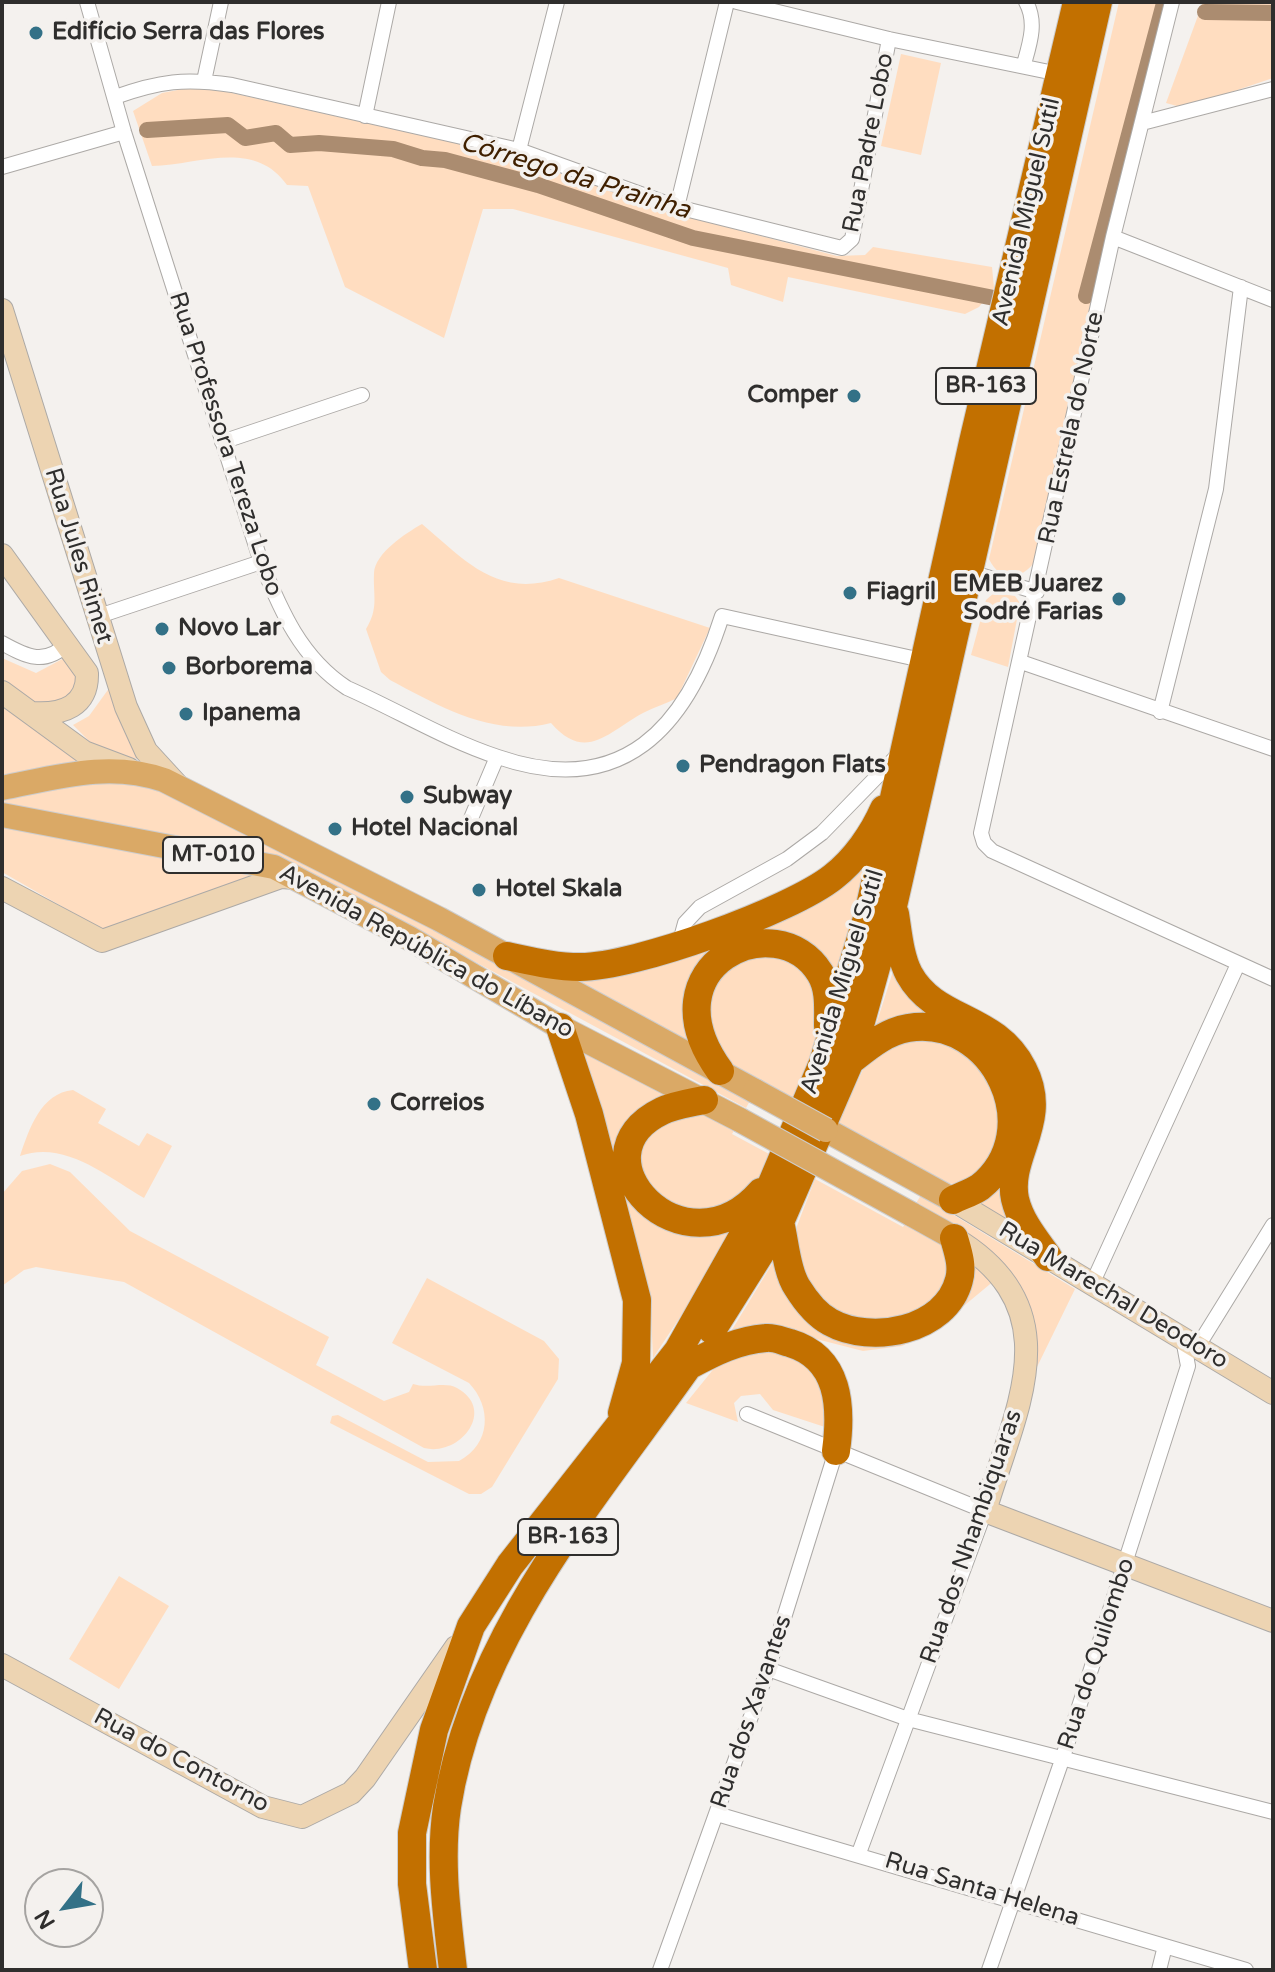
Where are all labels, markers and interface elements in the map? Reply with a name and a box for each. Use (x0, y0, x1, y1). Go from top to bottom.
place label: Edifício Serra das Flores (52, 19, 325, 47)
marker: Edifício Serra das Flores (27, 24, 45, 42)
street label: Rua Padre Lobo (837, 51, 901, 235)
street label: Avenida Miguel Sutil (987, 95, 1067, 329)
water label: Córrego da Prainha (456, 127, 694, 227)
street label: Rua Professora Tereza Lobo (162, 288, 288, 600)
street label: Rua Estrela do Norte (1033, 309, 1111, 547)
road number: BR-163 (936, 368, 1036, 404)
place label: Comper (747, 382, 838, 410)
marker: Comper (845, 387, 863, 405)
street label: Rua Jules Rimet (38, 465, 118, 647)
place label: EMEB Juarez Sodré Farias (953, 571, 1103, 627)
place label: Fiagril (866, 579, 936, 607)
marker: Fiagril (841, 584, 859, 602)
marker: EMEB Juarez Sodré Farias (1110, 590, 1128, 608)
place label: Novo Lar (178, 615, 281, 643)
marker: Novo Lar (153, 620, 171, 638)
place label: Borborema (185, 654, 313, 682)
marker: Borborema (160, 659, 178, 677)
place label: Ipanema (202, 700, 301, 728)
marker: Ipanema (177, 705, 195, 723)
place label: Pendragon Flats (699, 752, 886, 780)
marker: Pendragon Flats (674, 757, 692, 775)
place label: Subway (423, 783, 512, 811)
marker: Subway (398, 788, 416, 806)
place label: Hotel Nacional (351, 815, 518, 843)
marker: Hotel Nacional (326, 820, 344, 838)
road number: MT-010 (163, 837, 263, 873)
street label: Avenida República do Líbano (274, 859, 578, 1045)
street label: Avenida Miguel Sutil (795, 866, 891, 1098)
place label: Hotel Skala (495, 876, 622, 904)
marker: Hotel Skala (470, 881, 488, 899)
place label: Correios (390, 1090, 485, 1118)
marker: Correios (365, 1095, 383, 1113)
street label: Rua Marechal Deodoro (993, 1216, 1233, 1376)
street label: Rua dos Nhambiquaras (915, 1406, 1029, 1668)
road number: BR-163 (518, 1519, 618, 1555)
street label: Rua do Quilombo (1052, 1555, 1142, 1753)
street label: Rua dos Xavantes (705, 1612, 799, 1812)
street label: Rua do Contorno (88, 1703, 274, 1819)
street label: Rua Santa Helena (881, 1847, 1083, 1933)
north arrow (24, 1868, 104, 1948)
text: N (29, 1905, 61, 1934)

